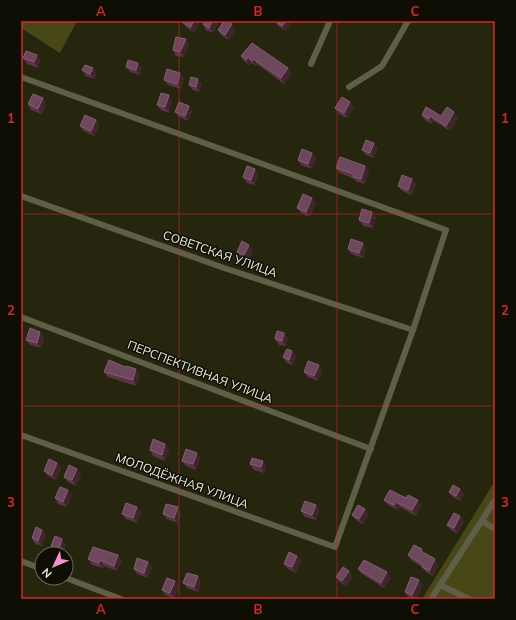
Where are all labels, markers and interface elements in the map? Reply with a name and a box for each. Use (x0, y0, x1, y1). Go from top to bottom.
text: A (96, 3, 106, 19)
text: B (254, 3, 263, 19)
text: C (411, 3, 420, 19)
text: 1 (7, 110, 15, 126)
text: 1 (501, 110, 509, 126)
street label: СОВЕТСКАЯ УЛИЦА (161, 227, 279, 280)
text: 2 (7, 302, 15, 318)
text: 2 (501, 302, 509, 318)
street label: ПЕРСПЕКТИВНАЯ УЛИЦА (125, 337, 275, 406)
street label: МОЛОДЁЖНАЯ УЛИЦА (114, 449, 251, 512)
text: 3 (7, 494, 15, 510)
text: 3 (501, 494, 509, 510)
north arrow (34, 546, 74, 586)
text: N (39, 565, 55, 581)
text: A (96, 601, 106, 617)
text: B (254, 601, 263, 617)
text: C (411, 601, 420, 617)

